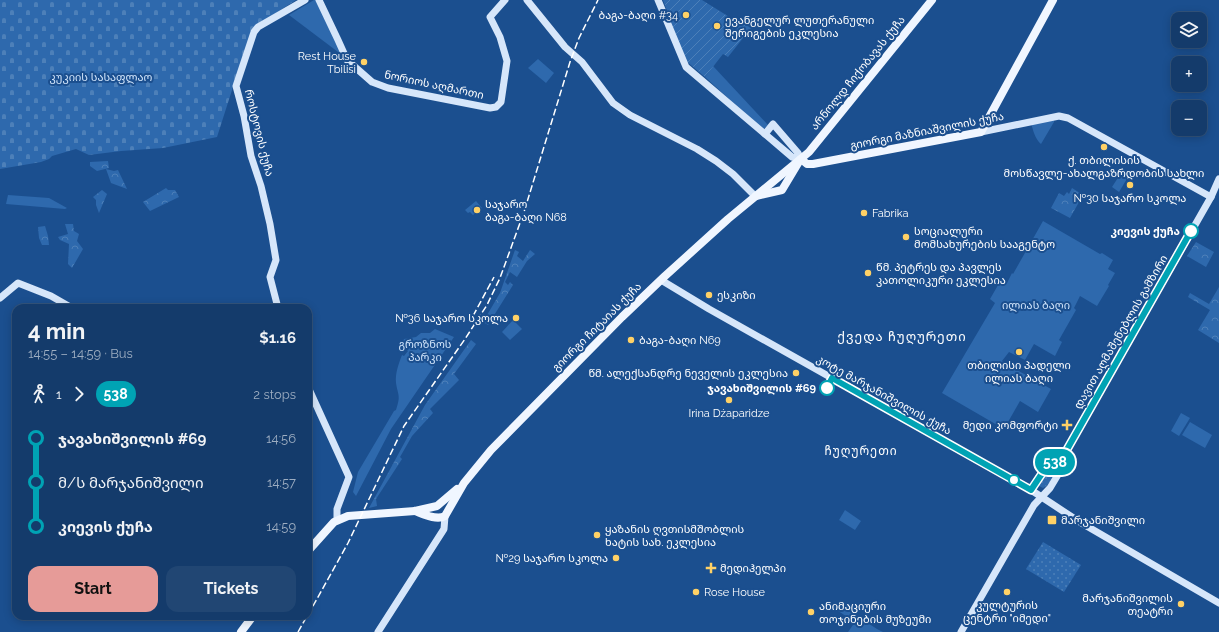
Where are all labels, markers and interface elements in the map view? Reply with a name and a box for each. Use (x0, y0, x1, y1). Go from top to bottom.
place label: ბაგა-ბაღი #34 (598, 9, 678, 22)
marker: ბაგა-ბაღი #34 (681, 10, 691, 20)
map controls (1171, 12, 1207, 136)
button: layers (1171, 12, 1207, 48)
street label: არნოლდ ჩიქობავას ქუჩა (808, 13, 908, 133)
place label: ევანგელურ ლუთერანული შერიგების ეკლესია (725, 14, 874, 40)
marker: ევანგელურ ლუთერანული შერიგების ეკლესია (712, 21, 722, 31)
place label: Rest House Tbilisi (298, 50, 357, 76)
button: + (1171, 56, 1207, 92)
marker: Rest House Tbilisi (359, 57, 369, 67)
street label: ნორიოს აღმართი (383, 68, 485, 102)
park label: კუკიის სასაფლაო (50, 71, 153, 84)
street label: როსტოვის ქუჩა (242, 88, 276, 178)
button: − (1171, 100, 1207, 136)
street label: გიორგი მაზნიაშვილის ქუჩა (849, 110, 1005, 152)
marker: ქ. თბილისის მოსწავლე-ახალგაზრდობის სახლი (1099, 142, 1109, 152)
place label: ქ. თბილისის მოსწავლე-ახალგაზრდობის სახლი (1004, 154, 1204, 180)
marker: №30 საჯარო სკოლა (1125, 180, 1135, 190)
place label: №30 საჯარო სკოლა (1074, 192, 1186, 205)
place label: საჯარო ბაგა-ბაღი N68 (485, 198, 567, 224)
marker: საჯარო ბაგა-ბაღი N68 (472, 205, 482, 215)
place label: Fabrika (872, 207, 909, 220)
marker: Fabrika (859, 208, 869, 218)
marker: კიევის ქუჩა (1183, 223, 1199, 239)
place label: სოციალური მომსახურების სააგენტო (914, 225, 1055, 251)
place label: კიევის ქუჩა (1111, 225, 1180, 238)
marker: სოციალური მომსახურების სააგენტო (901, 232, 911, 242)
street label: დავით აღმაშენებლის გამზირი (1071, 253, 1171, 411)
place label: წმ. პეტრეს და პავლეს კათოლიკური ეკლესია (876, 261, 1006, 287)
marker: წმ. პეტრეს და პავლეს კათოლიკური ეკლესია (863, 268, 873, 278)
street label: გიორგი ჩიტაიას ქუჩა (550, 280, 644, 374)
place label: ესკიზი (717, 289, 756, 302)
marker: ესკიზი (704, 290, 714, 300)
park label: ილიას ბაღი (1002, 299, 1070, 312)
place label: №36 საჯარო სკოლა (395, 312, 508, 325)
marker: №36 საჯარო სკოლა (511, 313, 521, 323)
text: 4 min (28, 318, 85, 344)
text: $1.16 (259, 329, 296, 347)
district label: ქვედა ჩუღურეთი (837, 329, 967, 345)
place label: ბაგა-ბაღი N69 (639, 334, 721, 347)
marker: ბაგა-ბაღი N69 (626, 335, 636, 345)
park label: გროზნოს პარკი (399, 338, 452, 364)
text: 14:55 – 14:59 · Bus (28, 346, 133, 361)
marker: თბილისი პადელი ილიას ბაღი (1014, 347, 1024, 357)
street label: კოტე მარჯანიშვილის ქუჩა (814, 352, 954, 438)
place label: თბილისი პადელი ილიას ბაღი (967, 359, 1071, 385)
place label: წმ. ალექსანდრე ნეველის ეკლესია (588, 367, 788, 380)
marker: წმ. ალექსანდრე ნეველის ეკლესია (791, 368, 801, 378)
marker: ჯავახიშვილის #69 (819, 380, 835, 396)
place label: ჯავახიშვილის #69 (707, 382, 817, 395)
icon: walk (28, 383, 50, 405)
icon: forward (68, 383, 90, 405)
text: 538 (104, 386, 128, 402)
text: 1 (56, 387, 62, 402)
text: 2 stops (253, 387, 296, 402)
marker: Irina Dżaparidze (724, 395, 734, 405)
place label: Irina Dżaparidze (688, 407, 770, 420)
place label: მედი კომფორტი (963, 419, 1058, 432)
marker: მედი კომფორტი (1061, 419, 1073, 431)
text: ჯავახიშვილის #69 (58, 430, 206, 448)
text: 14:56 (266, 431, 296, 446)
district label: ჩუღურეთი (824, 444, 898, 459)
line badge: 538 (1032, 449, 1078, 475)
text: 538 (1043, 454, 1067, 470)
text: მ/ს მარჯანიშვილი (58, 474, 204, 492)
unlabelled marker (1008, 474, 1020, 486)
text: 14:57 (267, 475, 296, 490)
marker: მარჯანიშვილი (1046, 514, 1058, 526)
place label: მარჯანიშვილი (1061, 514, 1145, 527)
text: კიევის ქუჩა (58, 518, 153, 536)
text: 14:59 (266, 519, 296, 534)
place label: ყაზანის ღვთისმშობლის ხატის სახ. ეკლესია (605, 523, 744, 549)
marker: ყაზანის ღვთისმშობლის ხატის სახ. ეკლესია (592, 530, 602, 540)
place label: №29 საჯარო სკოლა (496, 552, 608, 565)
marker: №29 საჯარო სკოლა (611, 553, 621, 563)
marker: მედიჰელპი (705, 562, 717, 574)
place label: მედიჰელპი (720, 562, 786, 575)
button: Start (28, 566, 158, 612)
button: Tickets (166, 566, 296, 612)
place label: Rose House (704, 586, 766, 599)
marker: Rose House (691, 587, 701, 597)
marker: კულტურის ცენტრი "იმედი" (1002, 587, 1012, 597)
place label: მარჯანიშვილის თეატრი (1082, 592, 1173, 618)
place label: კულტურის ცენტრი "იმედი" (963, 599, 1051, 625)
marker: მარჯანიშვილის თეატრი (1176, 599, 1186, 609)
place label: ანიმაციური თოჯინების მუზეუმი (819, 600, 931, 626)
marker: ანიმაციური თოჯინების მუზეუმი (806, 607, 816, 617)

